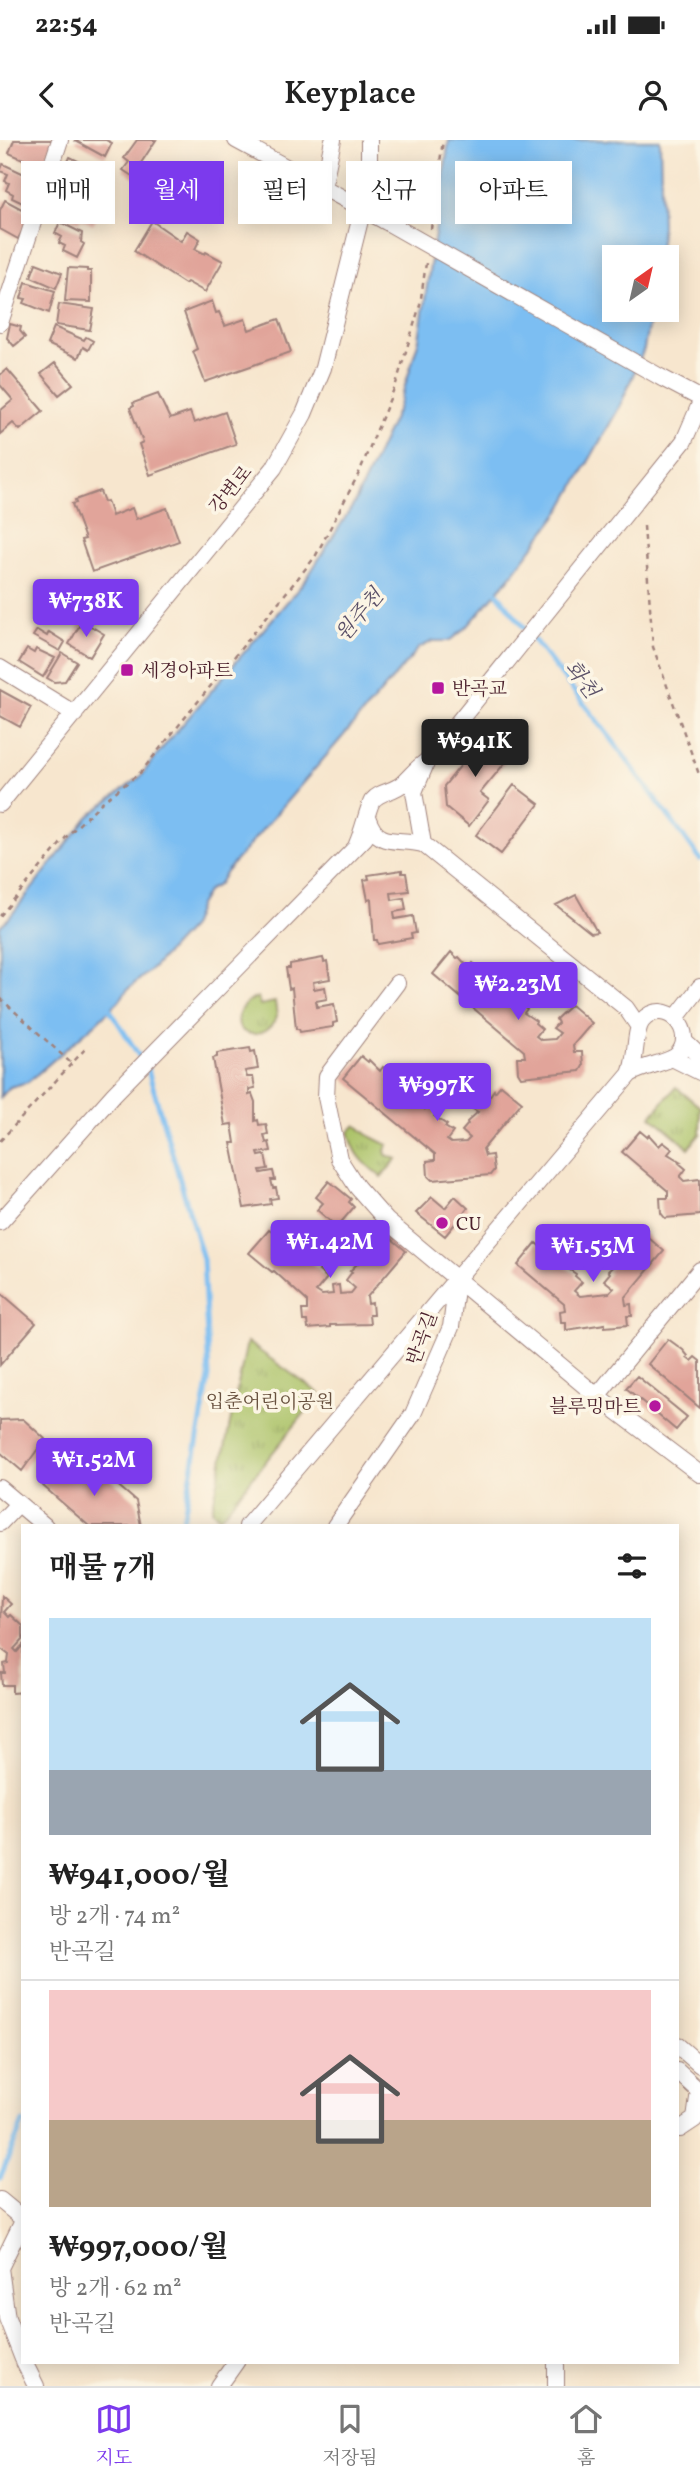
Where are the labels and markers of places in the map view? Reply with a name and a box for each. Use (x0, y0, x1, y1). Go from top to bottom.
pin: ₩738K (37, 580, 135, 639)
place label: 세경아파트 (141, 659, 233, 685)
marker: 세경아파트 (119, 662, 135, 678)
place label: 반곡교 (452, 677, 507, 703)
marker: 반곡교 (430, 680, 446, 696)
pin: ₩941K (426, 720, 524, 779)
pin: ₩2.23M (461, 962, 575, 1022)
pin: ₩997K (388, 1063, 486, 1123)
place label: CU (456, 1212, 481, 1238)
marker: CU (434, 1215, 450, 1231)
pin: ₩1.42M (273, 1220, 387, 1280)
pin: ₩1.53M (536, 1224, 650, 1284)
place label: 블루밍마트 (549, 1395, 641, 1421)
marker: 블루밍마트 (647, 1398, 663, 1414)
pin: ₩1.52M (37, 1438, 151, 1498)

